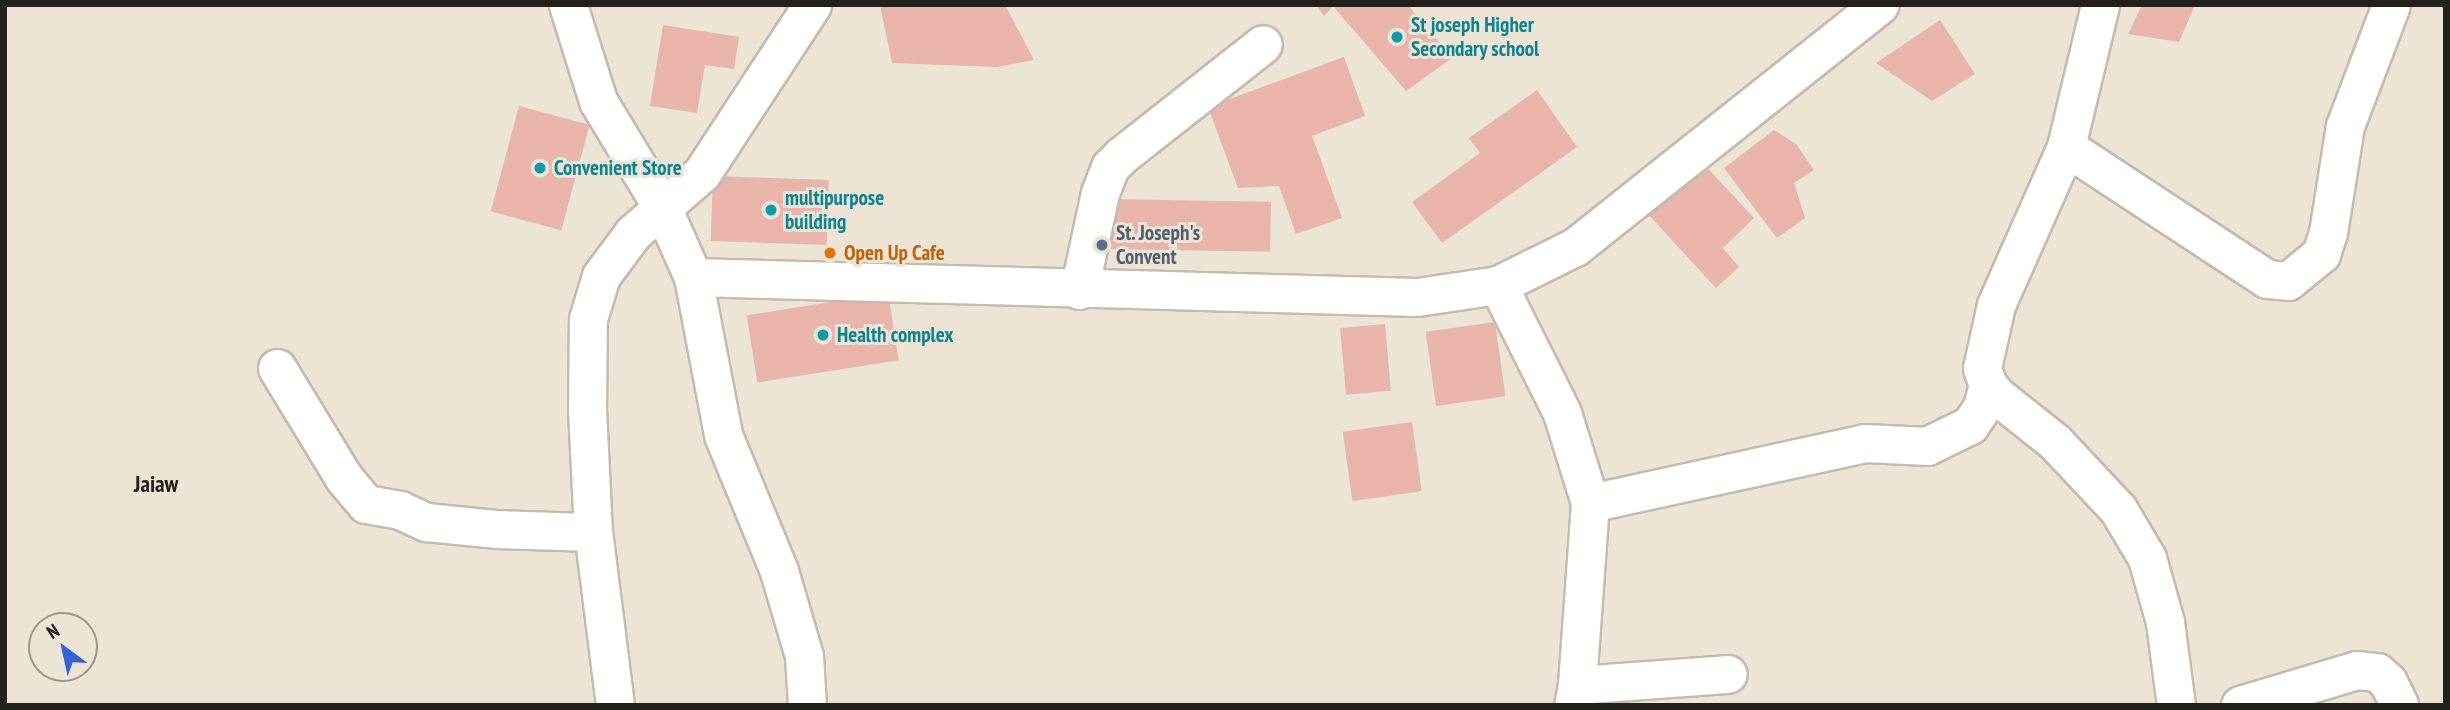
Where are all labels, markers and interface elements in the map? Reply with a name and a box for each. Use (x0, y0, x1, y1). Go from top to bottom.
place label: St joseph Higher Secondary school (1411, 12, 1540, 62)
marker: St joseph Higher Secondary school (1389, 29, 1405, 45)
place label: Convenient Store (554, 155, 682, 181)
marker: Convenient Store (532, 160, 548, 176)
place label: multipurpose building (785, 185, 884, 235)
marker: multipurpose building (763, 202, 779, 218)
place label: St. Joseph's Convent (1116, 220, 1201, 270)
marker: St. Joseph's Convent (1094, 237, 1110, 253)
place label: Open Up Cafe (844, 240, 945, 266)
marker: Open Up Cafe (822, 245, 838, 261)
place label: Health complex (837, 322, 954, 348)
marker: Health complex (815, 327, 831, 343)
district label: Jaiaw (134, 470, 178, 498)
north arrow (28, 612, 98, 682)
text: N (42, 618, 63, 644)

